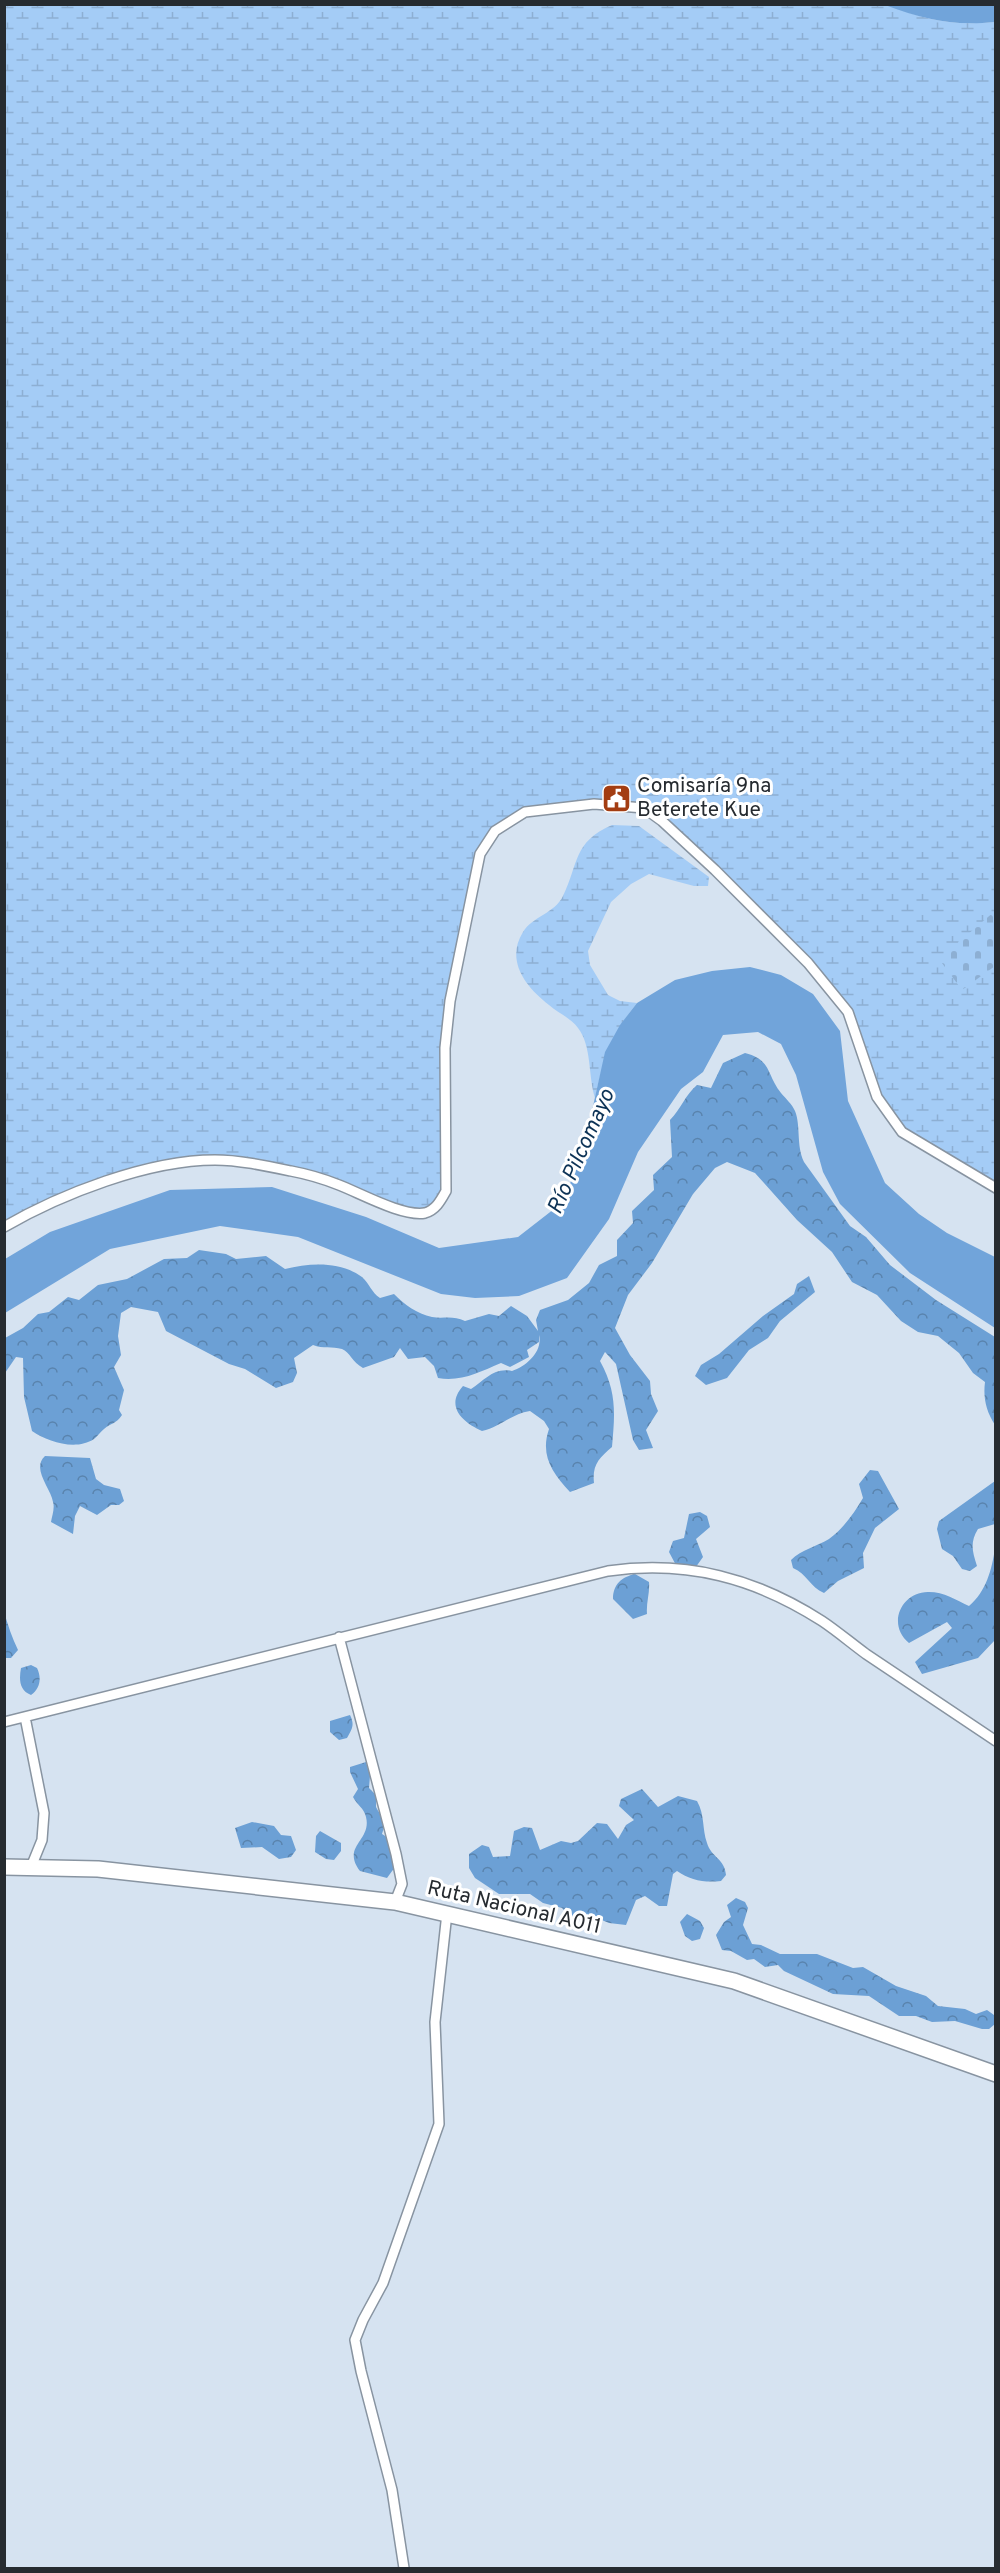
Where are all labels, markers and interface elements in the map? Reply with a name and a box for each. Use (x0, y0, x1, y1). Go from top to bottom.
place label: Comisaría 9na Beterete Kue (637, 773, 771, 824)
public building icon: Comisaría 9na Beterete Kue (600, 782, 632, 814)
water label: Río Pilcomayo (542, 1085, 622, 1219)
street label: Ruta Nacional A011 (424, 1875, 604, 1941)

